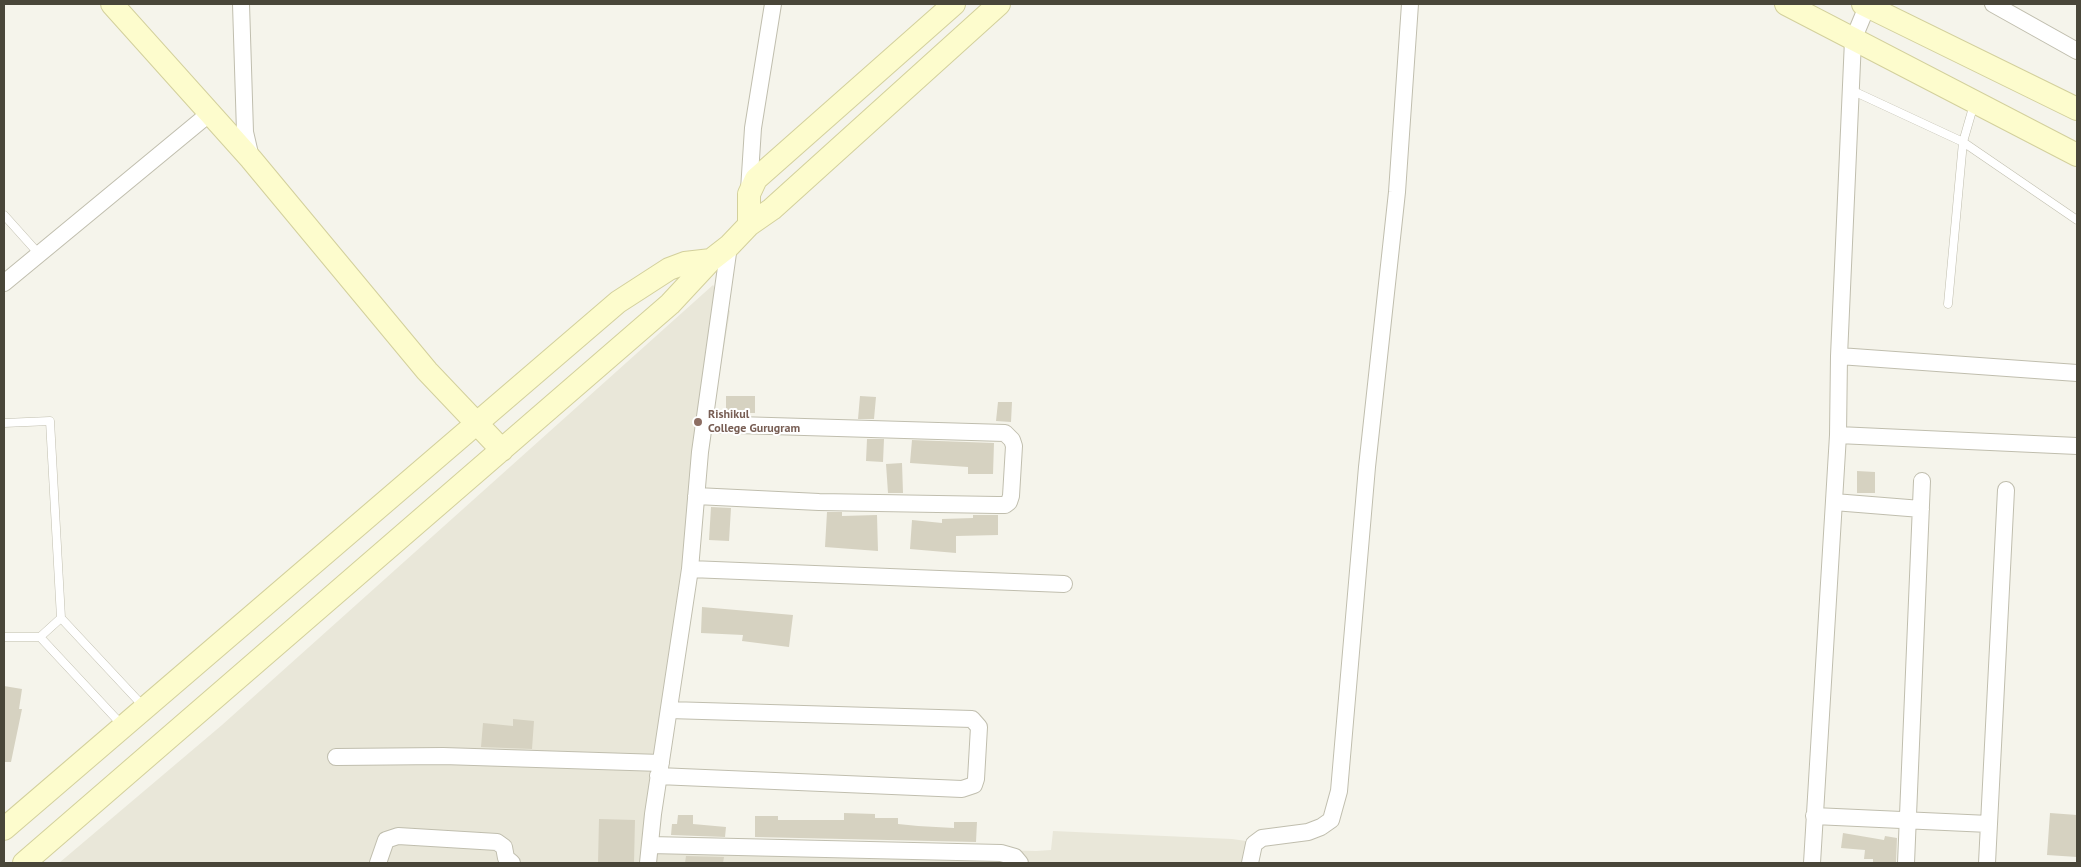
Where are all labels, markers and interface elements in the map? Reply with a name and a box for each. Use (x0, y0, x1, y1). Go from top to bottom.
place label: Rishikul College Gurugram (708, 408, 800, 436)
marker: Rishikul College Gurugram (692, 416, 704, 428)

